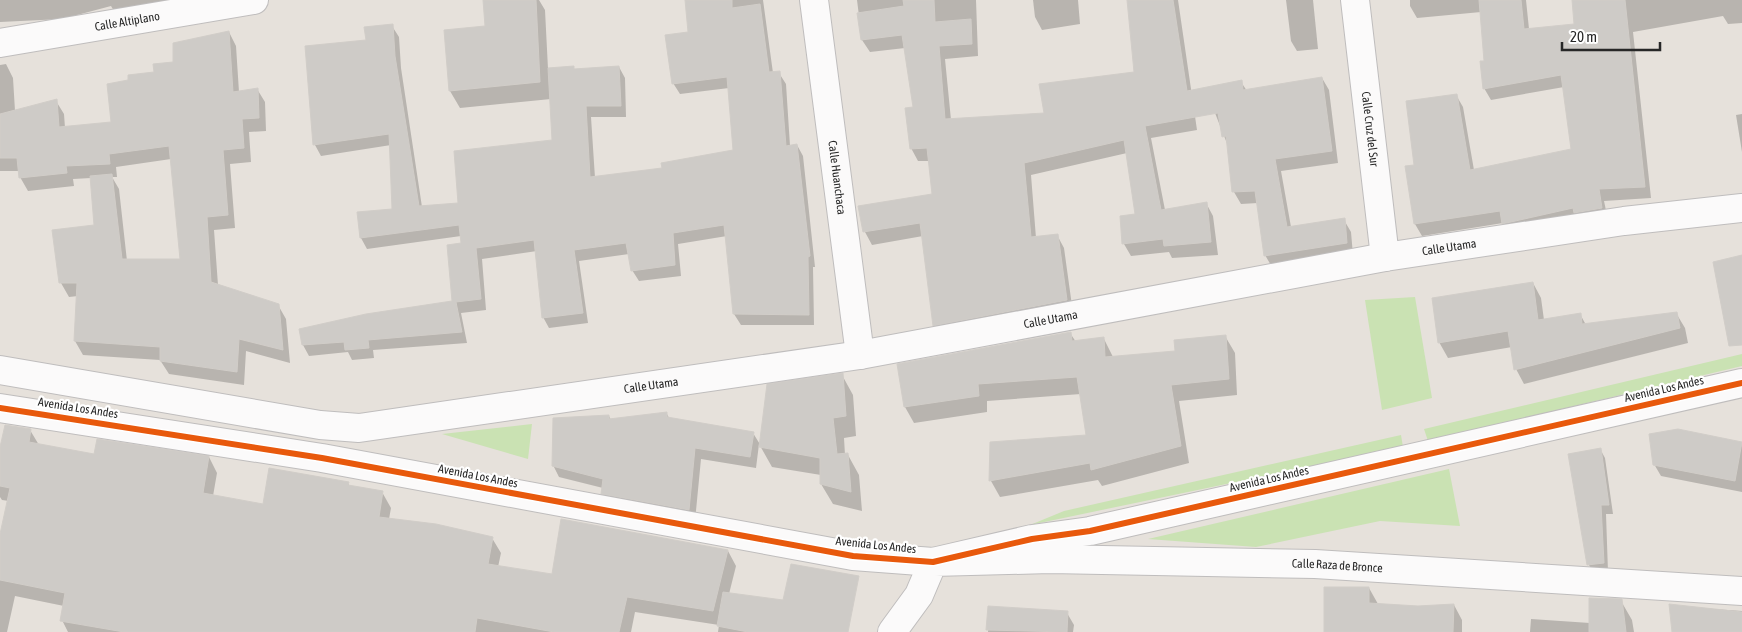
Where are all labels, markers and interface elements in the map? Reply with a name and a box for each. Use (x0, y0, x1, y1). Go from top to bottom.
street label: Calle Altiplano (94, 9, 161, 34)
scale bar (1562, 20, 1660, 52)
text: 20 m (1570, 28, 1597, 45)
street label: Calle Cruz del Sur (1359, 91, 1381, 168)
street label: Calle Huanchaca (825, 140, 849, 215)
street label: Calle Utama (1421, 236, 1477, 258)
street label: Calle Utama (1022, 308, 1079, 331)
street label: Avenida Los Andes (1623, 373, 1705, 405)
street label: Calle Utama (623, 375, 679, 396)
street label: Avenida Los Andes (37, 395, 119, 421)
street label: Avenida Los Andes (437, 461, 519, 491)
street label: Avenida Los Andes (1228, 463, 1310, 495)
street label: Avenida Los Andes (835, 534, 917, 556)
street label: Calle Raza de Bronce (1292, 557, 1383, 575)

